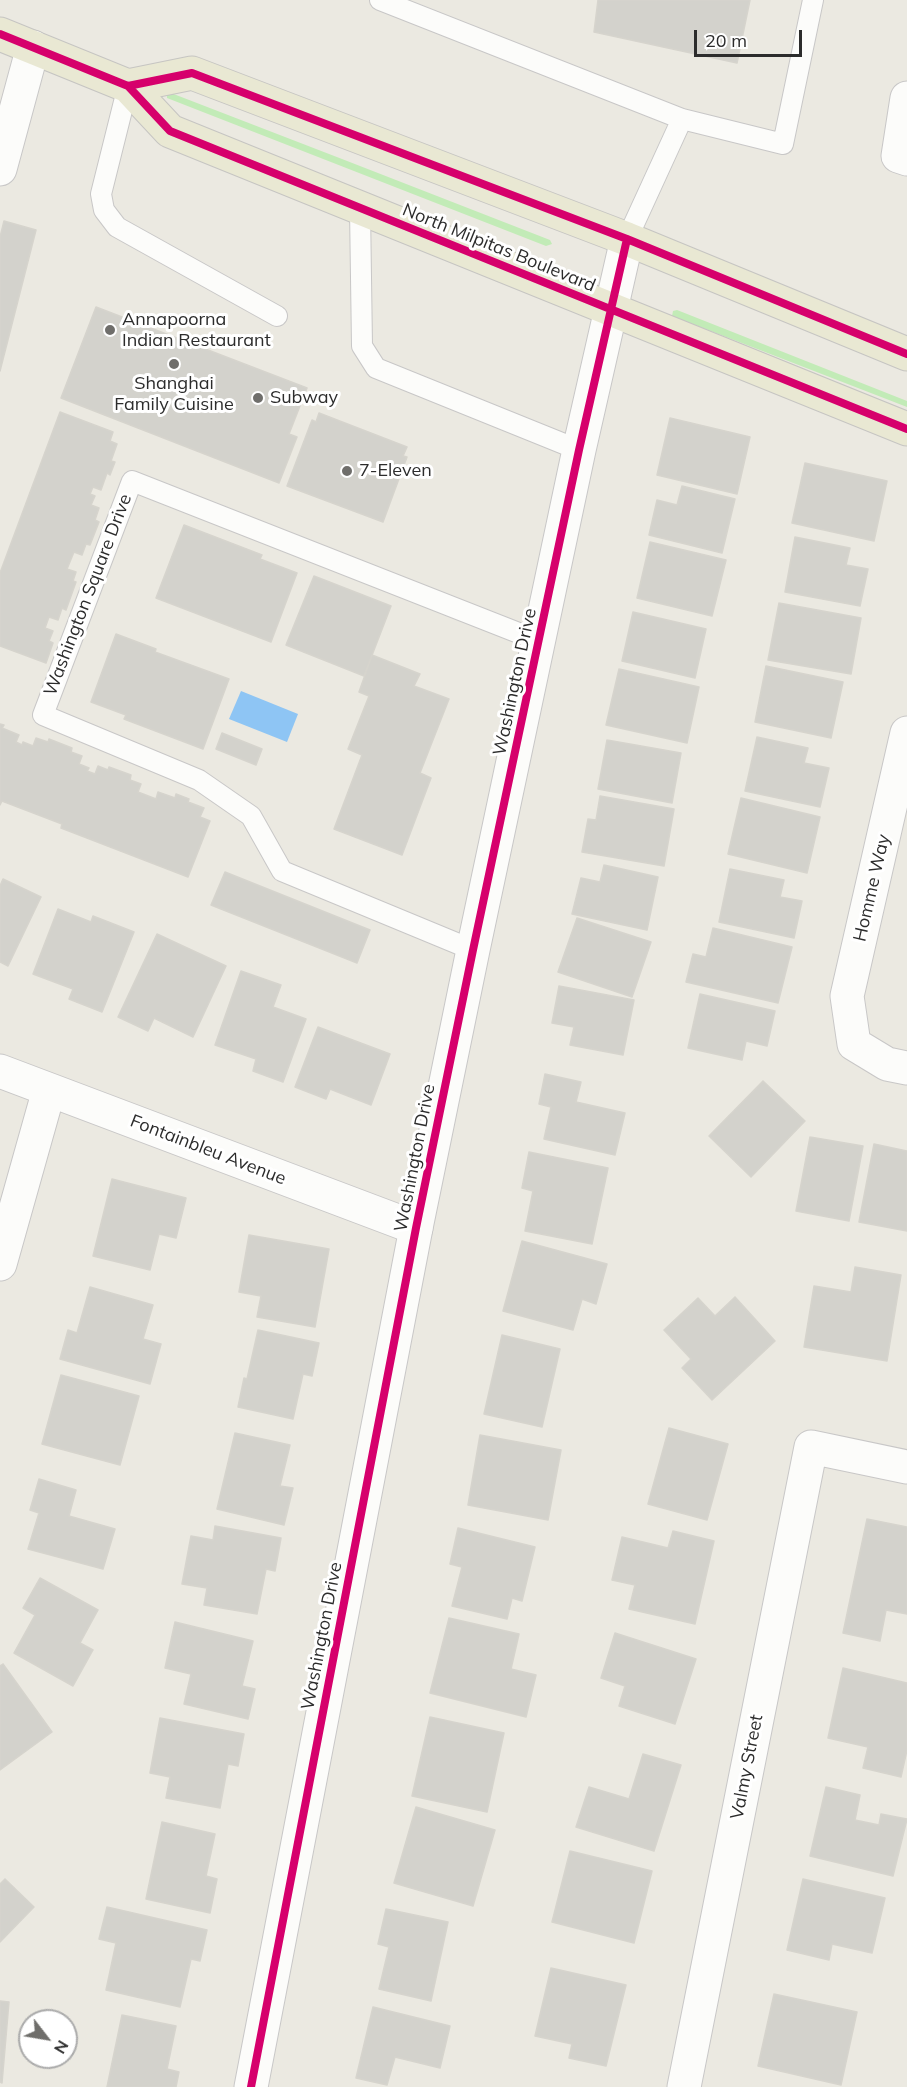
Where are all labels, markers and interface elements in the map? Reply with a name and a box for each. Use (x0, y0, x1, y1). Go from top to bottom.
scale bar (697, 18, 805, 56)
text: 20 m (705, 29, 747, 52)
street label: North Milpitas Boulevard (399, 199, 599, 297)
place label: Annapoorna Indian Restaurant (122, 309, 271, 352)
marker: Annapoorna Indian Restaurant (103, 323, 117, 337)
marker: Shanghai Family Cuisine (167, 357, 181, 371)
place label: Shanghai Family Cuisine (114, 373, 234, 416)
place label: Subway (270, 387, 338, 409)
marker: Subway (251, 391, 265, 405)
place label: 7-Eleven (359, 460, 432, 482)
marker: 7-Eleven (340, 464, 354, 478)
street label: Washington Square Drive (40, 491, 136, 699)
street label: Washington Drive (489, 606, 541, 758)
street label: Homme Way (849, 832, 895, 944)
street label: Washington Drive (390, 1082, 440, 1234)
street label: Fontainbleu Avenue (127, 1110, 289, 1190)
street label: Washington Drive (297, 1560, 347, 1712)
street label: Valmy Street (726, 1713, 768, 1821)
north arrow (18, 2009, 78, 2069)
text: N (50, 2037, 73, 2058)

